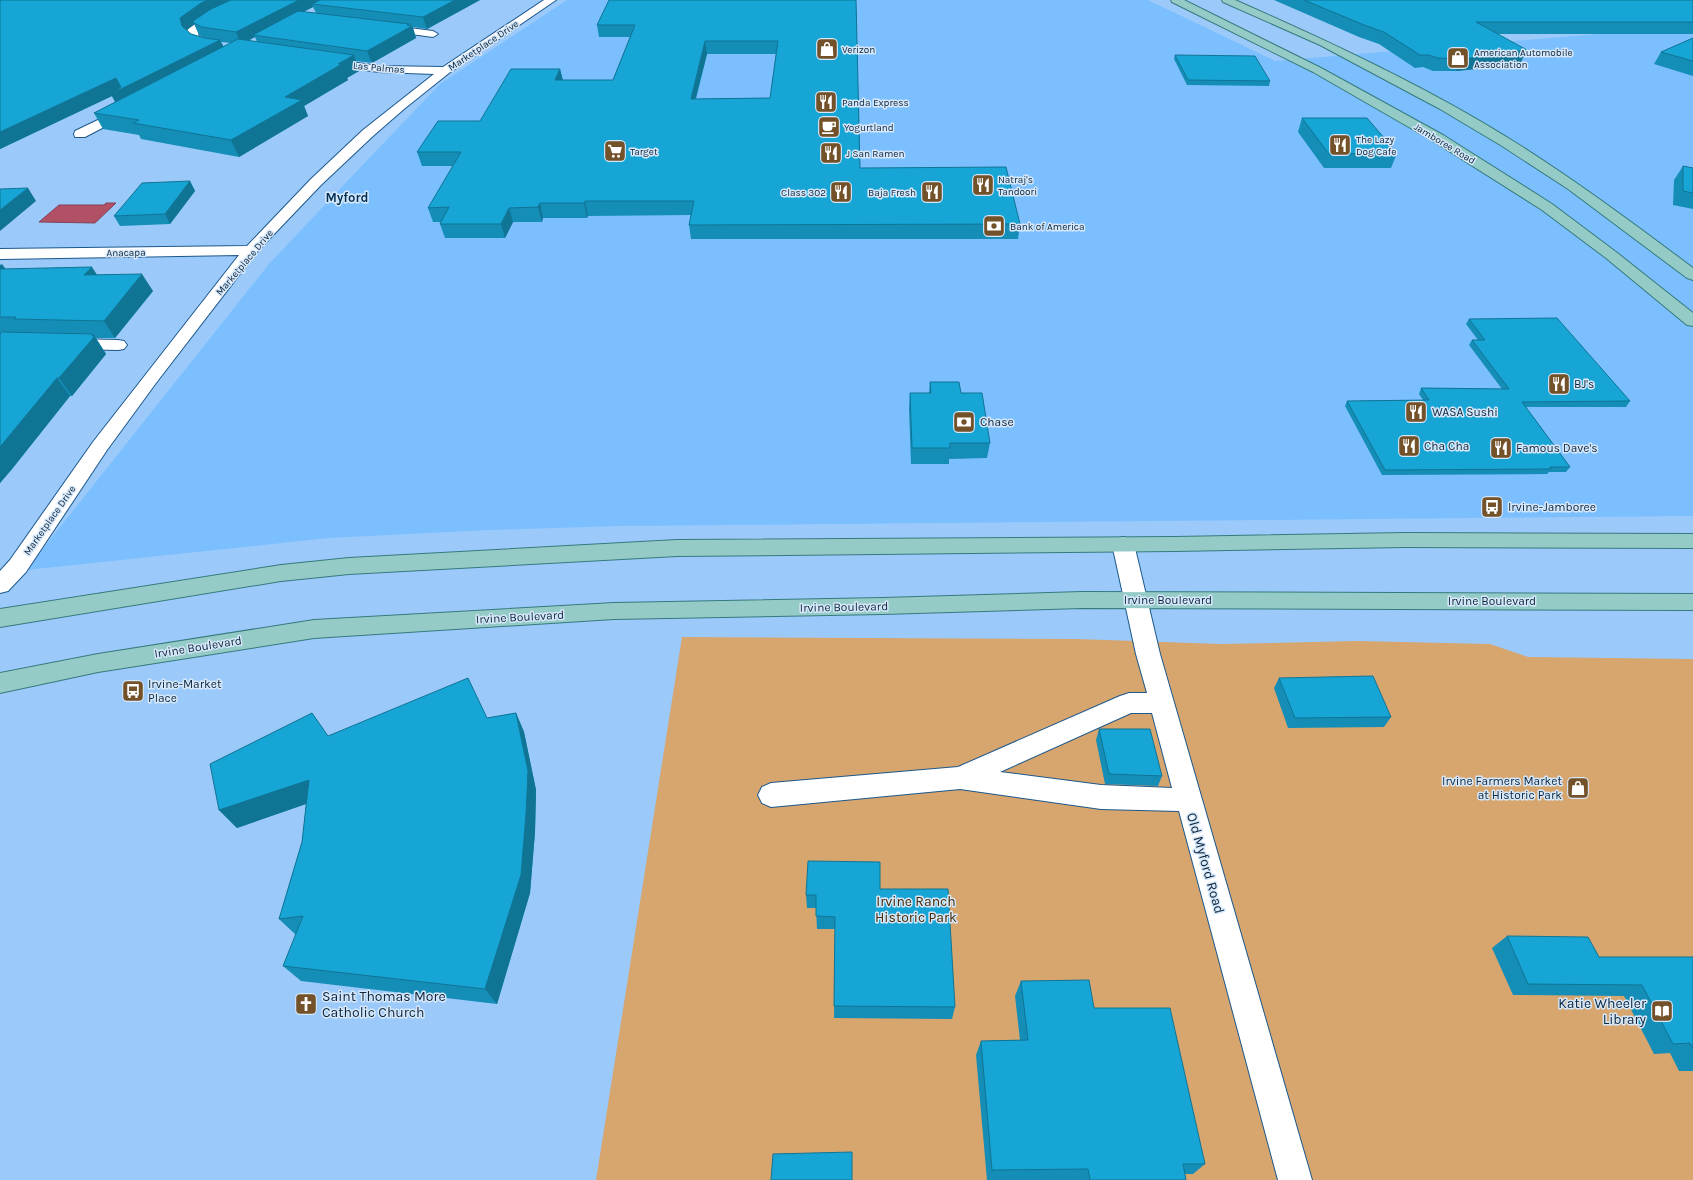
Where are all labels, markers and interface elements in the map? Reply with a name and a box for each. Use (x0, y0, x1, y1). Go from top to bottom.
street label: Marketplace Drive (446, 18, 521, 74)
shop icon: Verizon (814, 36, 840, 62)
place label: Verizon (842, 44, 875, 56)
shop icon: American Automobile Association (1445, 45, 1471, 71)
place label: American Automobile Association (1474, 47, 1573, 71)
street label: Las Palmas (353, 60, 405, 76)
restaurant icon: Panda Express (813, 89, 839, 115)
place label: Panda Express (842, 97, 909, 109)
cafe icon: Yogurtland (816, 114, 842, 140)
street label: Jamboree Road (1412, 121, 1477, 167)
place label: Yogurtland (844, 122, 894, 134)
restaurant icon: The Lazy Dog Cafe (1327, 132, 1353, 158)
place label: The Lazy Dog Cafe (1356, 134, 1396, 158)
supermarket icon: Target (602, 138, 628, 164)
restaurant icon: J San Ramen (818, 140, 844, 166)
place label: Target (630, 146, 658, 158)
place label: J San Ramen (846, 148, 905, 160)
restaurant icon: Natraj's Tandoori (970, 172, 996, 198)
place label: Natraj's Tandoori (998, 174, 1037, 198)
restaurant icon: Class 302 (828, 179, 854, 205)
restaurant icon: Baja Fresh (919, 179, 945, 205)
place label: Class 302 (781, 187, 826, 199)
place label: Baja Fresh (868, 187, 916, 199)
district label: Myford (325, 190, 369, 205)
bank icon: Bank of America (981, 213, 1007, 239)
place label: Bank of America (1010, 221, 1085, 233)
street label: Marketplace Drive (214, 227, 276, 298)
street label: Anacapa (106, 247, 146, 259)
restaurant icon: BJ's (1546, 371, 1572, 397)
place label: BJ's (1574, 377, 1594, 391)
restaurant icon: WASA Sushi (1403, 399, 1429, 425)
place label: WASA Sushi (1432, 405, 1498, 419)
bank icon: Chase (951, 409, 977, 435)
place label: Chase (980, 415, 1014, 429)
restaurant icon: Cha Cha (1396, 433, 1422, 459)
restaurant icon: Famous Dave's (1488, 435, 1514, 461)
place label: Cha Cha (1424, 439, 1469, 453)
place label: Famous Dave's (1516, 441, 1597, 455)
street label: Marketplace Drive (21, 483, 78, 558)
bus stop icon: Irvine-Jamboree (1479, 494, 1505, 520)
place label: Irvine-Jamboree (1508, 500, 1596, 514)
street label: Irvine Boulevard (1124, 593, 1212, 607)
street label: Irvine Boulevard (1448, 594, 1536, 608)
street label: Irvine Boulevard (800, 599, 888, 615)
street label: Irvine Boulevard (475, 608, 565, 626)
street label: Irvine Boulevard (153, 633, 243, 661)
place label: Irvine-Market Place (148, 677, 222, 705)
bus stop icon: Irvine-Market Place (120, 678, 146, 704)
place label: Irvine Farmers Market at Historic Park (1442, 774, 1562, 802)
shop icon: Irvine Farmers Market at Historic Park (1565, 775, 1591, 801)
street label: Old Myford Road (1183, 811, 1228, 916)
park label: Irvine Ranch Historic Park (875, 893, 957, 926)
place label: Saint Thomas More Catholic Church (322, 988, 446, 1021)
church icon: Saint Thomas More Catholic Church (293, 991, 319, 1017)
place label: Katie Wheeler Library (1558, 995, 1647, 1028)
library icon: Katie Wheeler Library (1649, 998, 1675, 1024)

